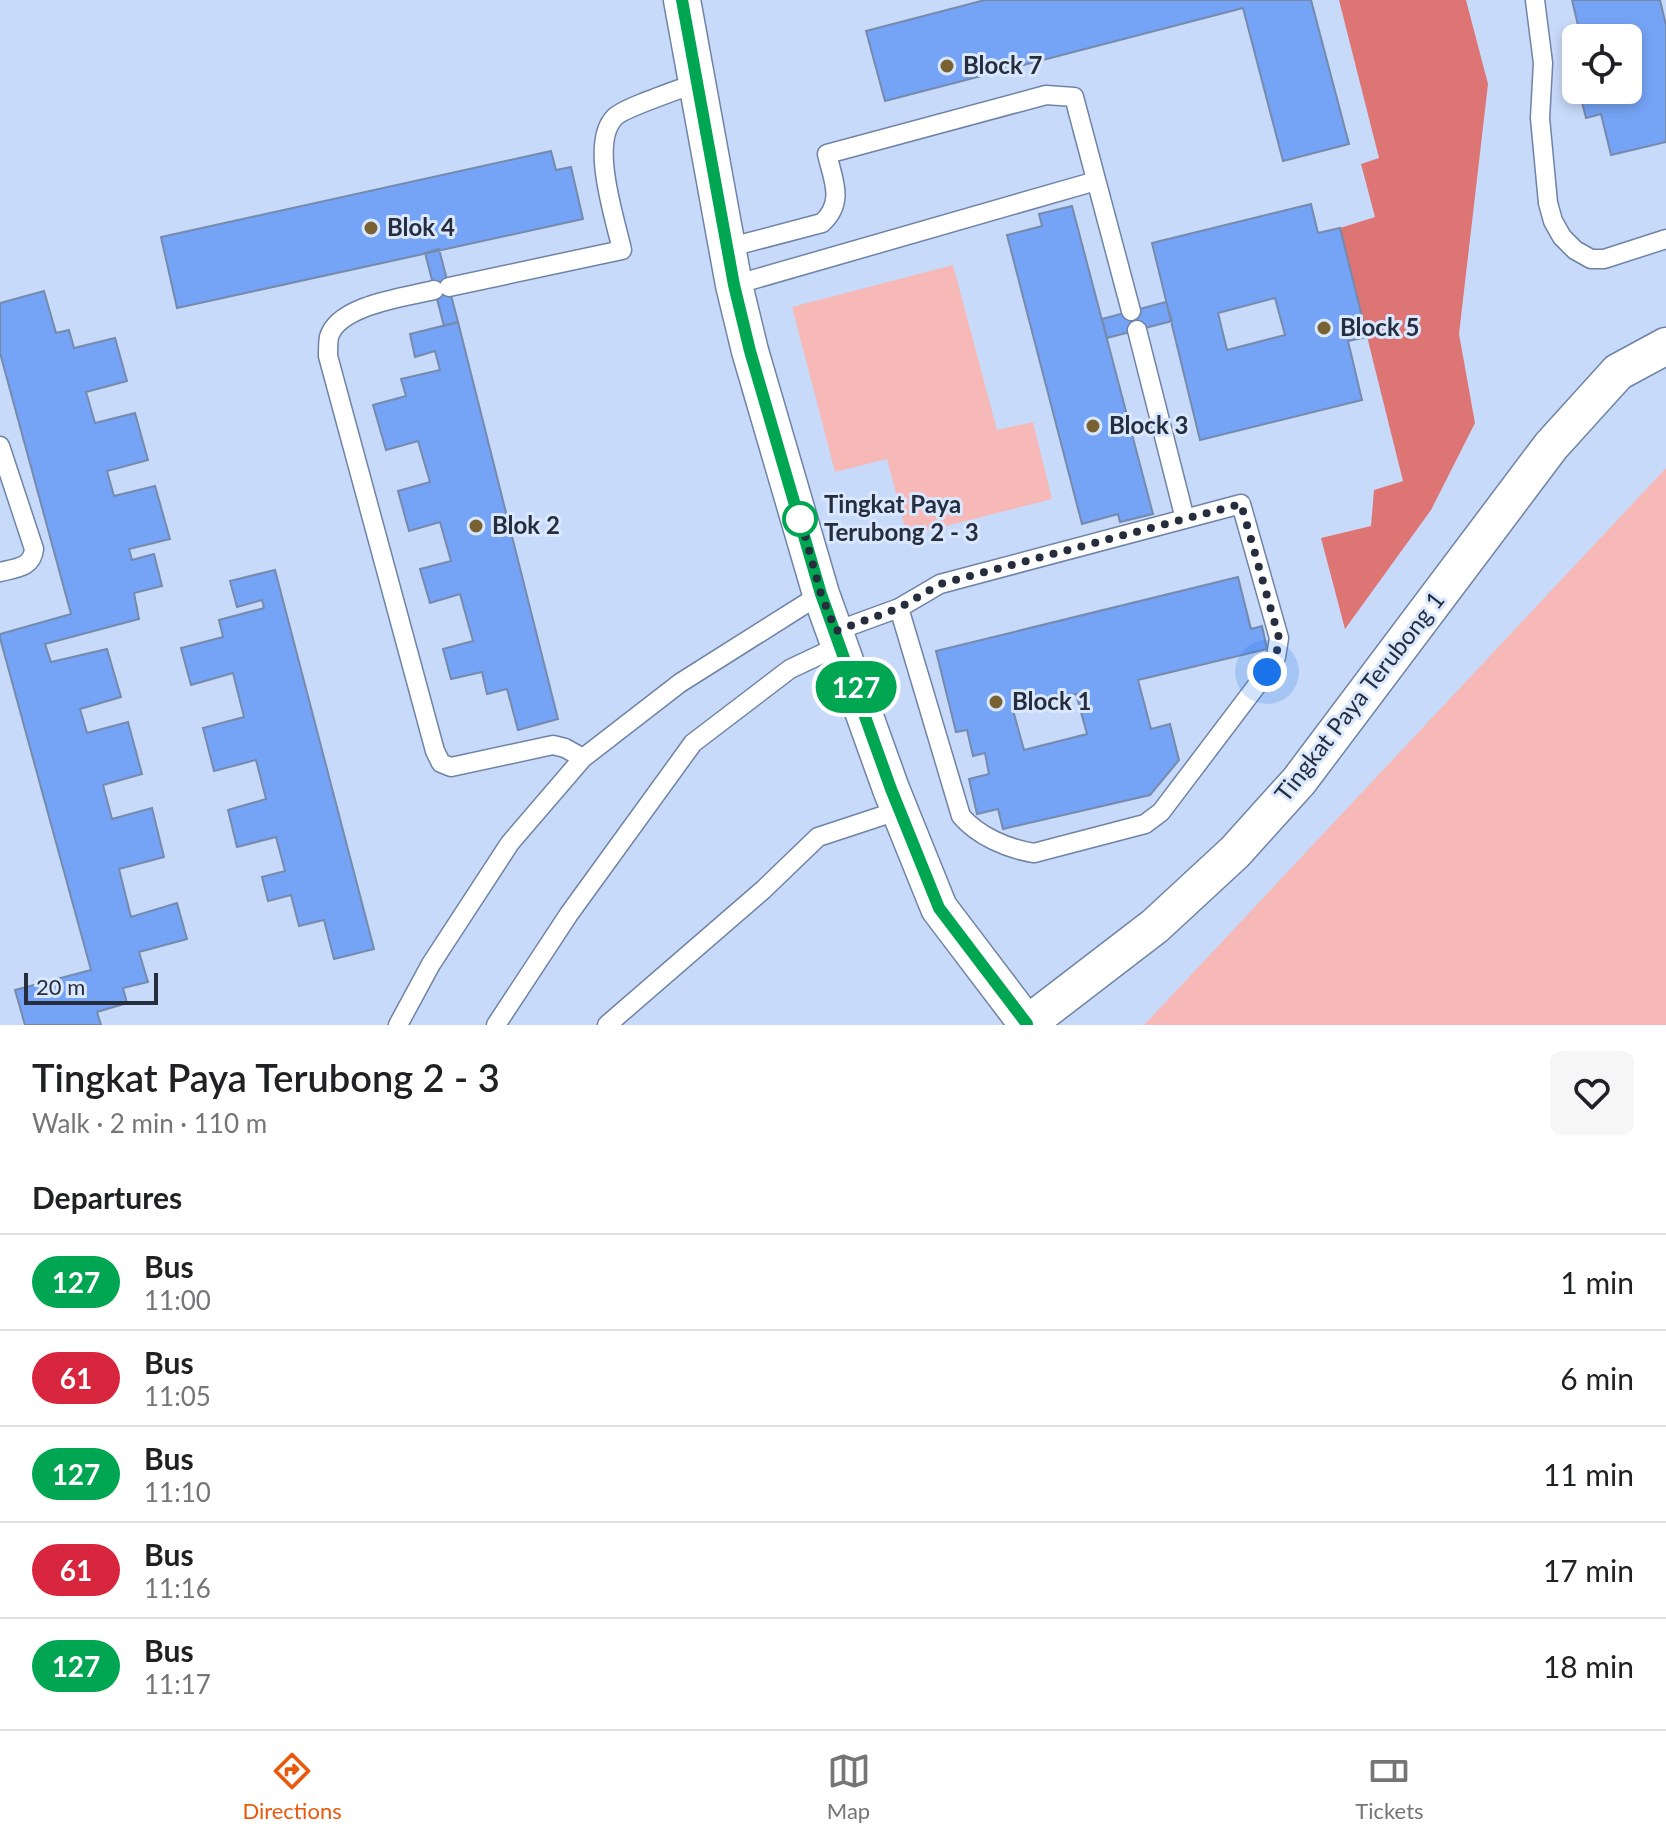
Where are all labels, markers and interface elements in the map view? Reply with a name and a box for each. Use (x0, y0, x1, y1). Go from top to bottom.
map controls (1562, 24, 1642, 104)
button: locate (1562, 24, 1642, 104)
place label: Block 7 (963, 50, 1043, 79)
marker: Block 7 (938, 57, 956, 75)
place label: Blok 4 (387, 212, 455, 241)
marker: Blok 4 (362, 219, 380, 237)
place label: Block 5 (1340, 312, 1420, 341)
marker: Block 5 (1315, 319, 1333, 337)
place label: Block 3 (1109, 410, 1189, 439)
marker: Block 3 (1084, 417, 1102, 435)
place label: Tingkat Paya Terubong 2 - 3 (824, 489, 979, 546)
marker: Tingkat Paya Terubong 2 - 3 (783, 502, 817, 536)
place label: Blok 2 (492, 510, 560, 539)
marker: Blok 2 (467, 517, 485, 535)
street label: Tingkat Paya Terubong 1 (1268, 585, 1450, 807)
your location (1247, 652, 1287, 692)
line badge: 127 (810, 661, 902, 713)
text: 127 (832, 670, 880, 704)
place label: Block 1 (1012, 686, 1092, 715)
marker: Block 1 (987, 693, 1005, 711)
scale bar (24, 969, 158, 1005)
text: 20 m (36, 973, 85, 1000)
button: heart (1550, 1051, 1634, 1135)
text: Tingkat Paya Terubong 2 - 3 (32, 1054, 500, 1100)
text: Walk · 2 min · 110 m (32, 1107, 267, 1139)
text: Departures (32, 1179, 182, 1215)
text: Bus (144, 1248, 194, 1284)
text: 1 min (1560, 1264, 1634, 1300)
text: 127 (52, 1265, 100, 1299)
text: 11:00 (144, 1284, 211, 1316)
text: Bus (144, 1344, 194, 1380)
text: 6 min (1560, 1360, 1634, 1396)
text: 61 (60, 1361, 92, 1395)
text: 11:05 (144, 1380, 211, 1412)
text: Bus (144, 1440, 194, 1476)
text: 11 min (1543, 1456, 1634, 1492)
text: 127 (52, 1457, 100, 1491)
text: 11:10 (144, 1476, 211, 1508)
text: Bus (144, 1536, 194, 1572)
text: 17 min (1543, 1552, 1634, 1588)
text: 61 (60, 1553, 92, 1587)
text: 11:16 (144, 1572, 211, 1604)
text: Bus (144, 1632, 194, 1668)
text: 18 min (1543, 1648, 1634, 1684)
text: 127 (52, 1649, 100, 1683)
text: 11:17 (144, 1668, 211, 1700)
tab: Directions (242, 1749, 342, 1824)
tab: Map (827, 1749, 871, 1824)
tab: Tickets (1355, 1749, 1424, 1824)

